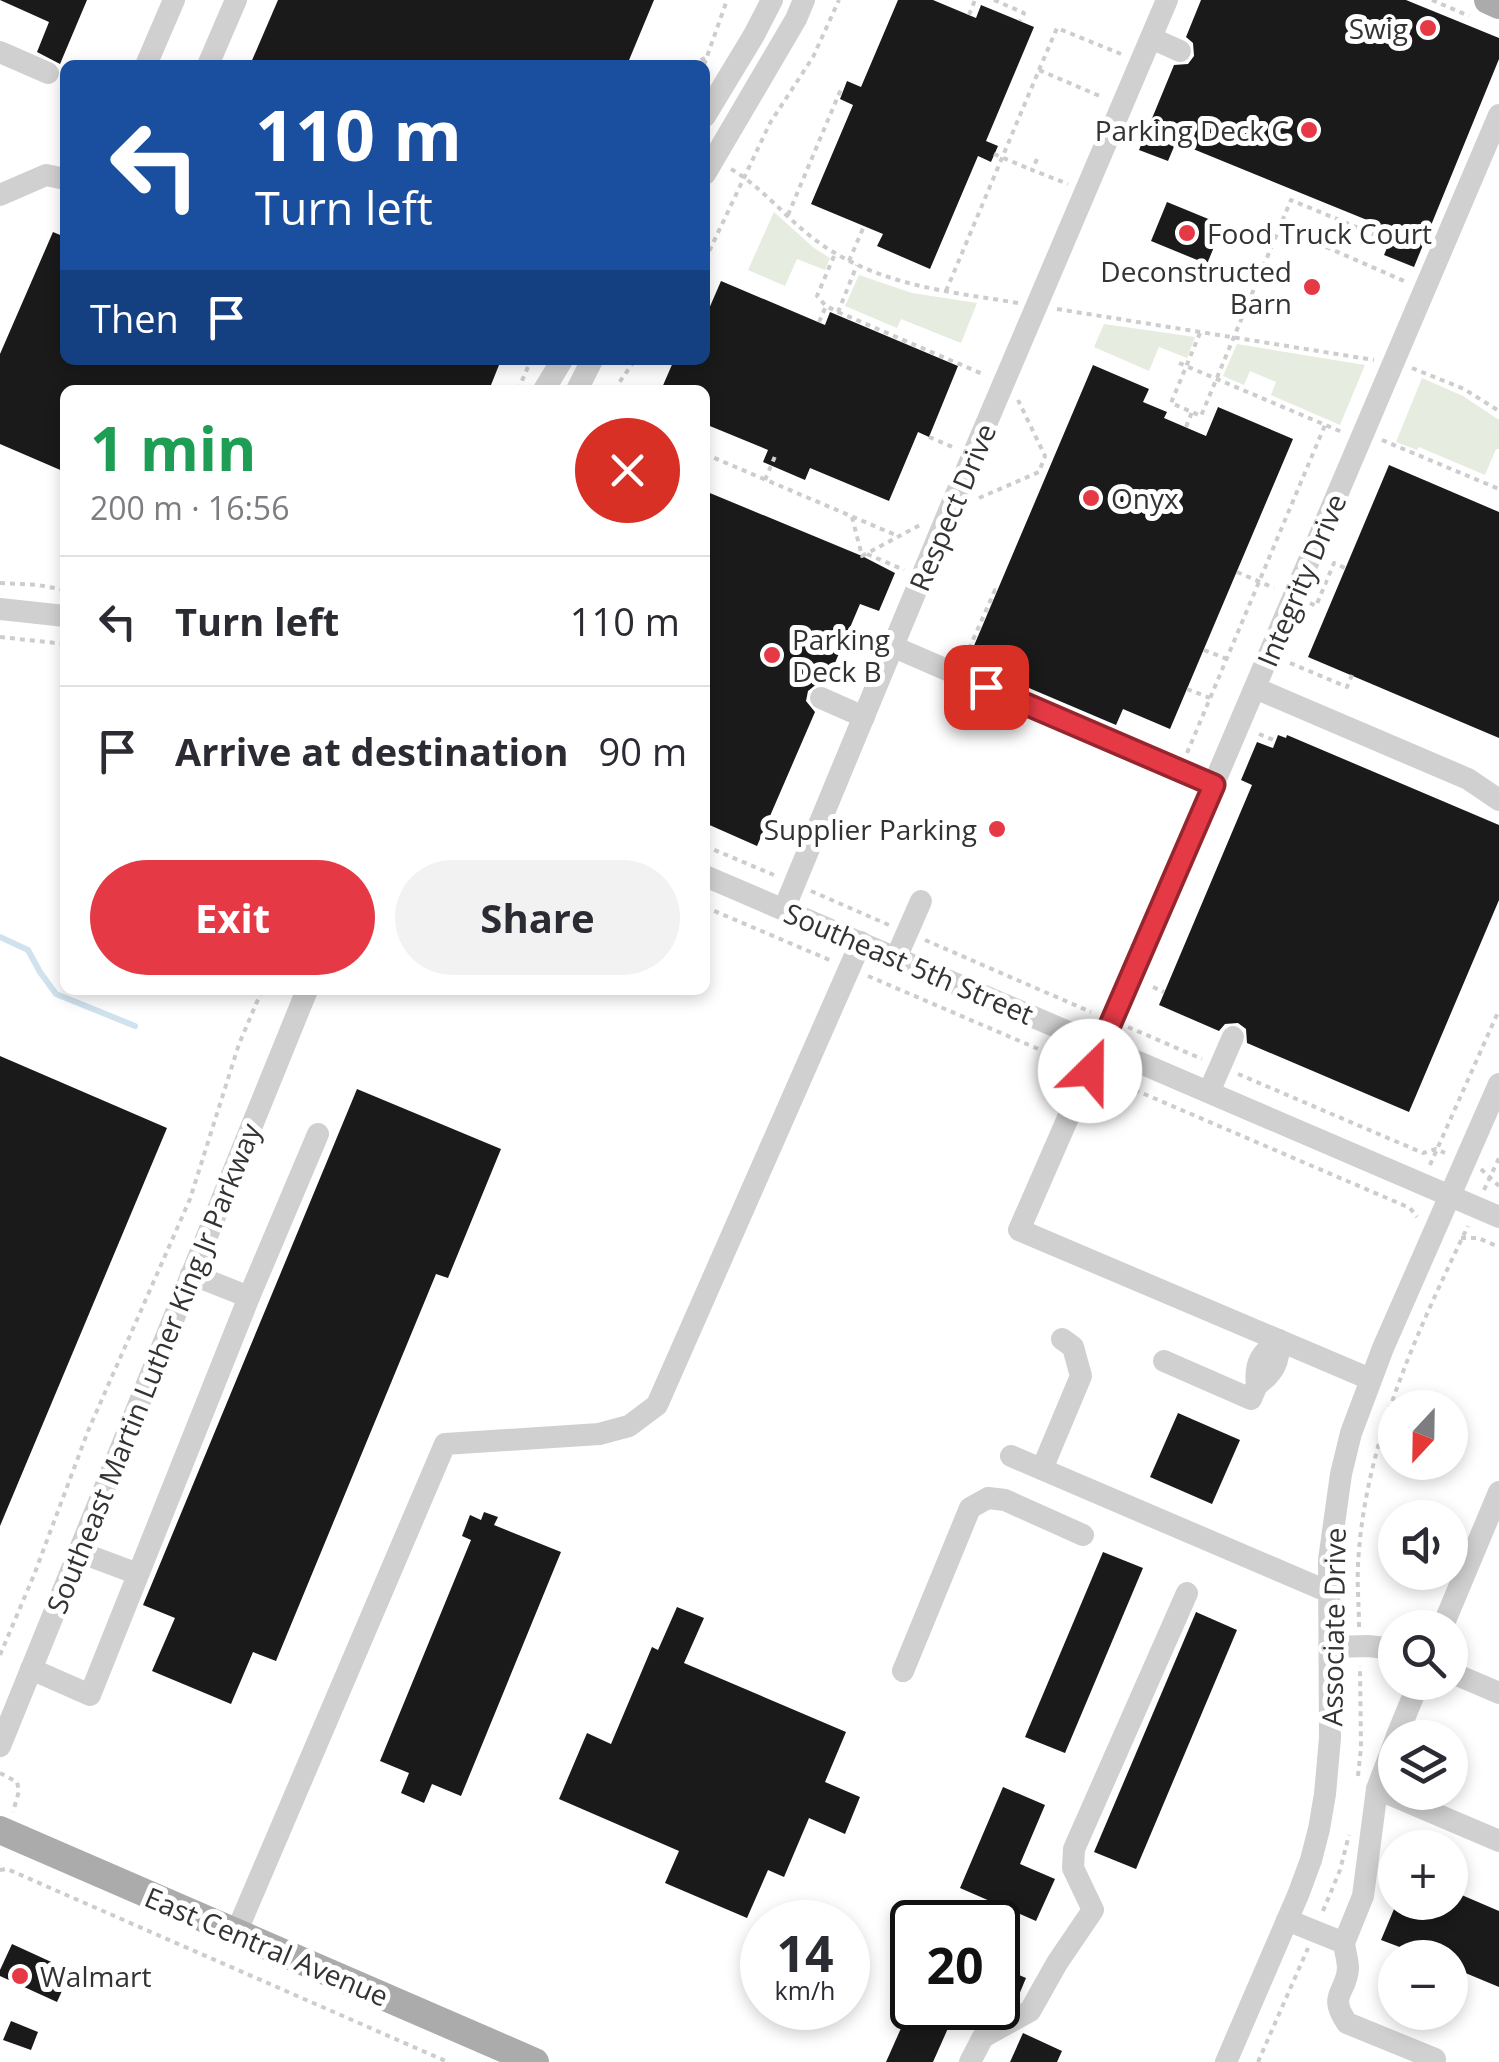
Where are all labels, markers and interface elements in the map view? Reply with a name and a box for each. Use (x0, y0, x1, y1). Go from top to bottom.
place label: Swig (1349, 9, 1408, 47)
marker: Swig (1417, 17, 1439, 39)
text: 110 m (255, 86, 462, 182)
icon: left (90, 100, 220, 230)
place label: Parking Deck C (1095, 111, 1289, 149)
marker: Parking Deck C (1298, 119, 1320, 141)
text: Turn left (255, 177, 433, 238)
place label: Food Truck Court (1207, 214, 1432, 252)
marker: Food Truck Court (1176, 222, 1198, 244)
place label: Deconstructed Barn (1100, 252, 1292, 322)
marker: Deconstructed Barn (1301, 276, 1323, 298)
icon: arrive (199, 290, 254, 345)
text: Then (90, 292, 179, 344)
text: 1 min (90, 407, 257, 489)
street label: Respect Drive (900, 417, 1004, 597)
button: close (575, 418, 680, 523)
place label: Onyx (1111, 479, 1179, 517)
text: 200 m · 16:56 (90, 486, 289, 529)
marker: Onyx (1080, 487, 1102, 509)
street label: Integrity Drive (1248, 488, 1354, 672)
icon: left (90, 594, 145, 649)
text: Turn left (175, 595, 339, 647)
text: 110 m (570, 595, 680, 647)
place label: Parking Deck B (792, 620, 890, 690)
marker: Parking Deck B (761, 644, 783, 666)
pin (944, 645, 1029, 730)
icon: arrive (959, 660, 1014, 715)
icon: arrive (90, 724, 145, 779)
text: Arrive at destination (175, 725, 569, 777)
text: 90 m (599, 725, 687, 777)
place label: Supplier Parking (764, 810, 977, 848)
marker: Supplier Parking (986, 818, 1008, 840)
button: Exit (90, 860, 375, 975)
button: Share (395, 860, 680, 975)
street label: Southeast 5th Street (779, 893, 1039, 1033)
position arrow (1038, 1019, 1142, 1123)
street label: Southeast Martin Luther King Jr Parkway (37, 1116, 269, 1619)
north arrow (1378, 1390, 1468, 1480)
map controls (1378, 1390, 1468, 2030)
button: sound (1378, 1500, 1468, 1590)
street label: Associate Drive (1312, 1527, 1354, 1727)
button: search (1378, 1610, 1468, 1700)
button: layers (1378, 1720, 1468, 1810)
button: + (1378, 1830, 1468, 1920)
street label: East Central Avenue (139, 1878, 395, 2014)
speed limit sign: 20 (890, 1900, 1020, 2030)
text: 14 (776, 1919, 834, 1987)
button: − (1378, 1940, 1468, 2030)
place label: Walmart (40, 1957, 151, 1995)
marker: Walmart (9, 1965, 31, 1987)
text: km/h (775, 1973, 835, 2007)

